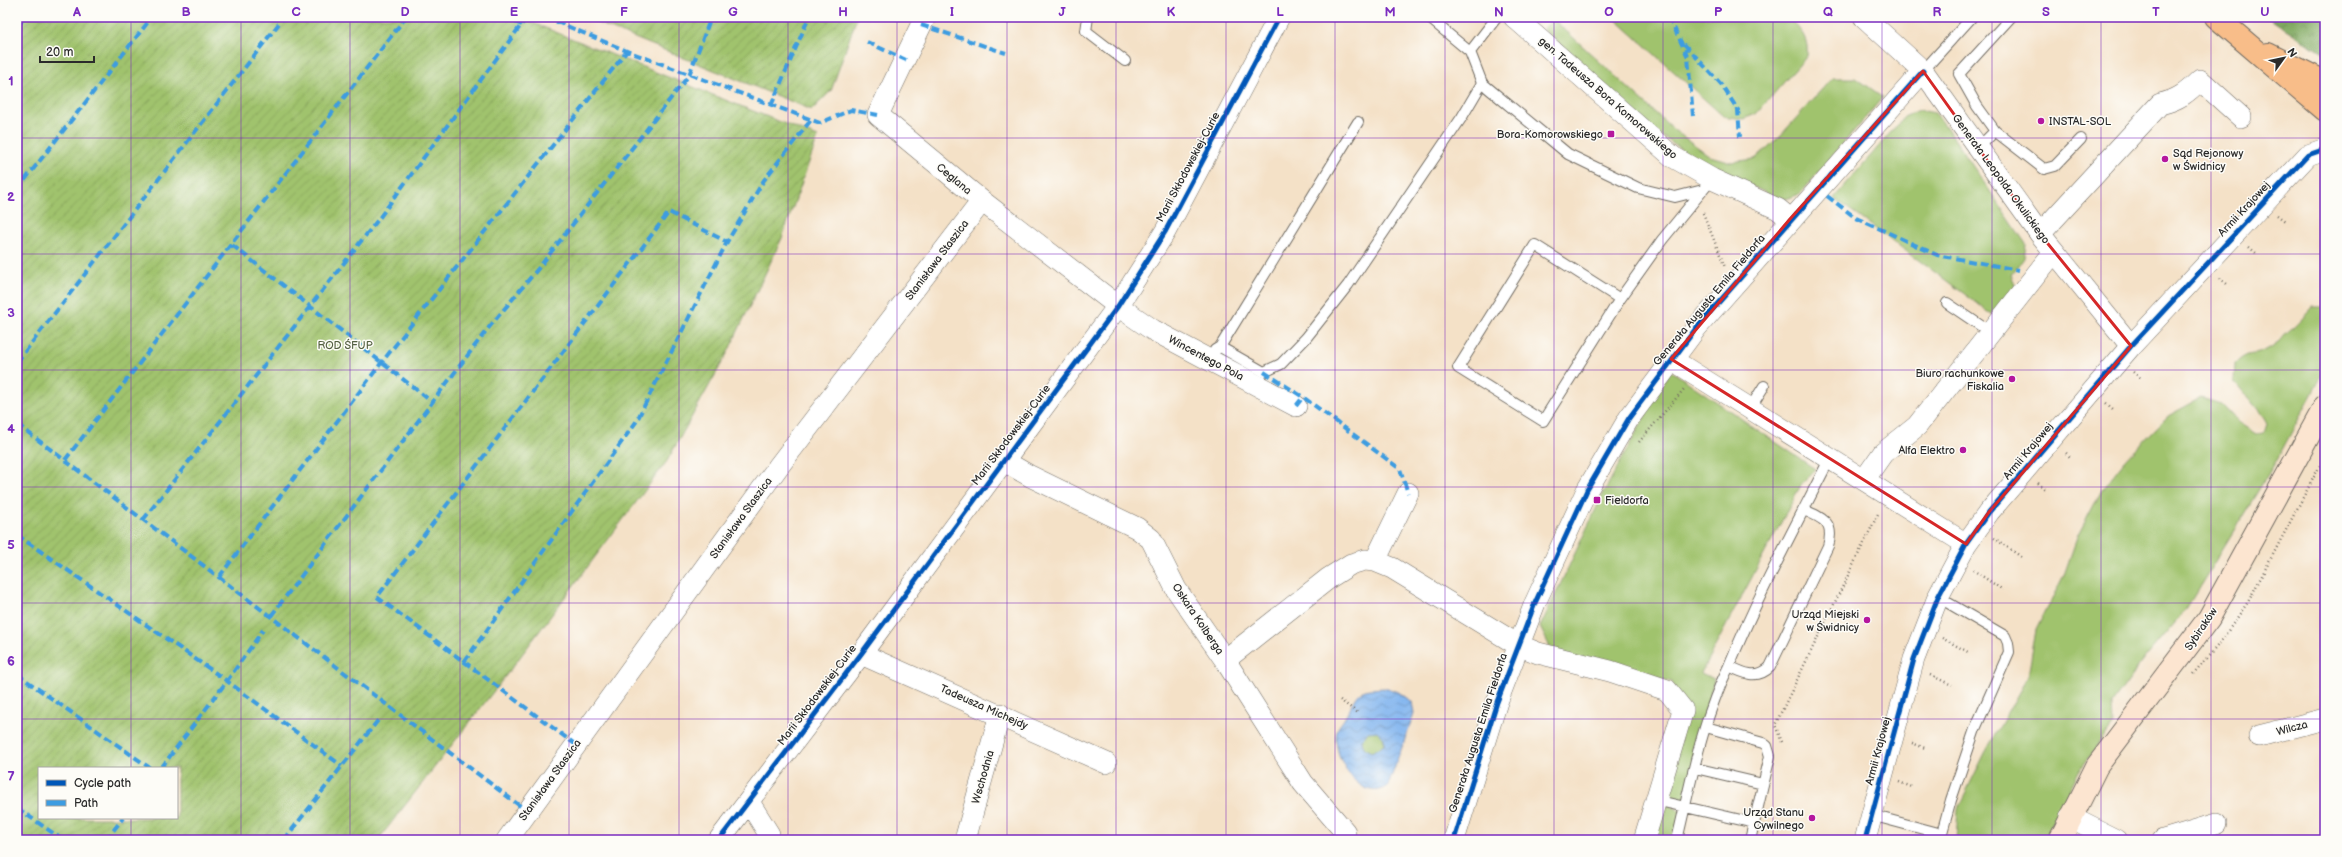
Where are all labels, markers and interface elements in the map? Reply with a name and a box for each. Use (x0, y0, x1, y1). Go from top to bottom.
text: A (72, 4, 81, 20)
text: B (181, 4, 191, 20)
text: C (291, 4, 301, 20)
text: D (400, 4, 410, 20)
text: E (510, 4, 519, 20)
text: F (620, 4, 628, 20)
text: G (728, 4, 738, 20)
text: H (838, 4, 848, 20)
text: I (950, 4, 954, 20)
text: J (1058, 4, 1066, 20)
text: K (1167, 4, 1176, 20)
text: L (1276, 4, 1284, 20)
text: M (1384, 4, 1396, 20)
text: N (1494, 4, 1504, 20)
text: O (1604, 4, 1614, 20)
text: P (1714, 4, 1723, 20)
text: Q (1823, 4, 1833, 20)
text: R (1933, 4, 1942, 20)
text: S (2042, 4, 2050, 20)
text: T (2152, 4, 2160, 20)
text: U (2260, 4, 2270, 20)
street label: gen. Tadeusza Bora Komorowskiego (1536, 34, 1680, 162)
scale bar (40, 38, 94, 64)
north arrow (2264, 38, 2304, 78)
text: 20 m (46, 45, 73, 60)
text: N (2284, 46, 2300, 60)
text: 1 (8, 73, 14, 89)
street label: Marii Skłodowskiej-Curie (1153, 109, 1223, 224)
street label: Generała Leopolda Okulickiego (1950, 112, 2052, 246)
place label: INSTAL-SOL (2049, 115, 2112, 128)
marker: INSTAL-SOL (2036, 116, 2046, 126)
place label: Bora-Komorowskiego (1497, 128, 1603, 141)
marker: Bora-Komorowskiego (1606, 129, 1616, 139)
place label: Sąd Rejonowy w Świdnicy (2173, 147, 2243, 173)
marker: Sąd Rejonowy w Świdnicy (2160, 154, 2170, 164)
street label: Ceglana (934, 161, 974, 197)
street label: Armii Krajowej (2215, 179, 2273, 239)
text: 2 (7, 189, 15, 205)
street label: Stanisława Staszica (903, 217, 971, 303)
street label: Generała Augusta Emila Fieldorfa (1650, 232, 1768, 368)
text: 3 (7, 305, 15, 321)
street label: Wincentego Pola (1166, 333, 1246, 383)
park label: ROD ŚFUP (317, 338, 373, 352)
place label: Biuro rachunkowe Fiskalia (1915, 367, 2004, 393)
marker: Biuro rachunkowe Fiskalia (2007, 374, 2017, 384)
street label: Marii Skłodowskiej-Curie (969, 382, 1053, 488)
street label: Armii Krajowej (2000, 420, 2056, 482)
text: 4 (7, 421, 15, 437)
place label: Alfa Elektro (1898, 444, 1955, 457)
marker: Alfa Elektro (1958, 445, 1968, 455)
street label: Stanisława Staszica (707, 475, 775, 561)
place label: Fieldorfa (1605, 494, 1649, 507)
marker: Fieldorfa (1592, 495, 1602, 505)
text: 5 (7, 537, 15, 553)
street label: Oskara Kolberga (1169, 581, 1227, 657)
street label: Sybiraków (2182, 604, 2220, 653)
place label: Urząd Miejski w Świdnicy (1792, 608, 1859, 634)
marker: Urząd Miejski w Świdnicy (1862, 615, 1872, 625)
street label: Marii Skłodowskiej-Curie (775, 642, 859, 748)
street label: Generała Augusta Emila Fieldorfa (1446, 651, 1510, 815)
text: 6 (7, 653, 15, 669)
street label: Tadeusza Michejdy (938, 682, 1030, 732)
street label: Armii Krajowej (1863, 715, 1893, 787)
street label: Wilcza (2275, 718, 2309, 738)
street label: Stanisława Staszica (516, 737, 584, 823)
street label: Wschodnia (969, 749, 997, 805)
legend (38, 767, 178, 819)
text: 7 (7, 769, 15, 785)
text: Cycle path (74, 776, 131, 791)
text: Path (74, 796, 99, 811)
place label: Urząd Stanu Cywilnego (1743, 806, 1804, 832)
marker: Urząd Stanu Cywilnego (1807, 813, 1817, 823)

